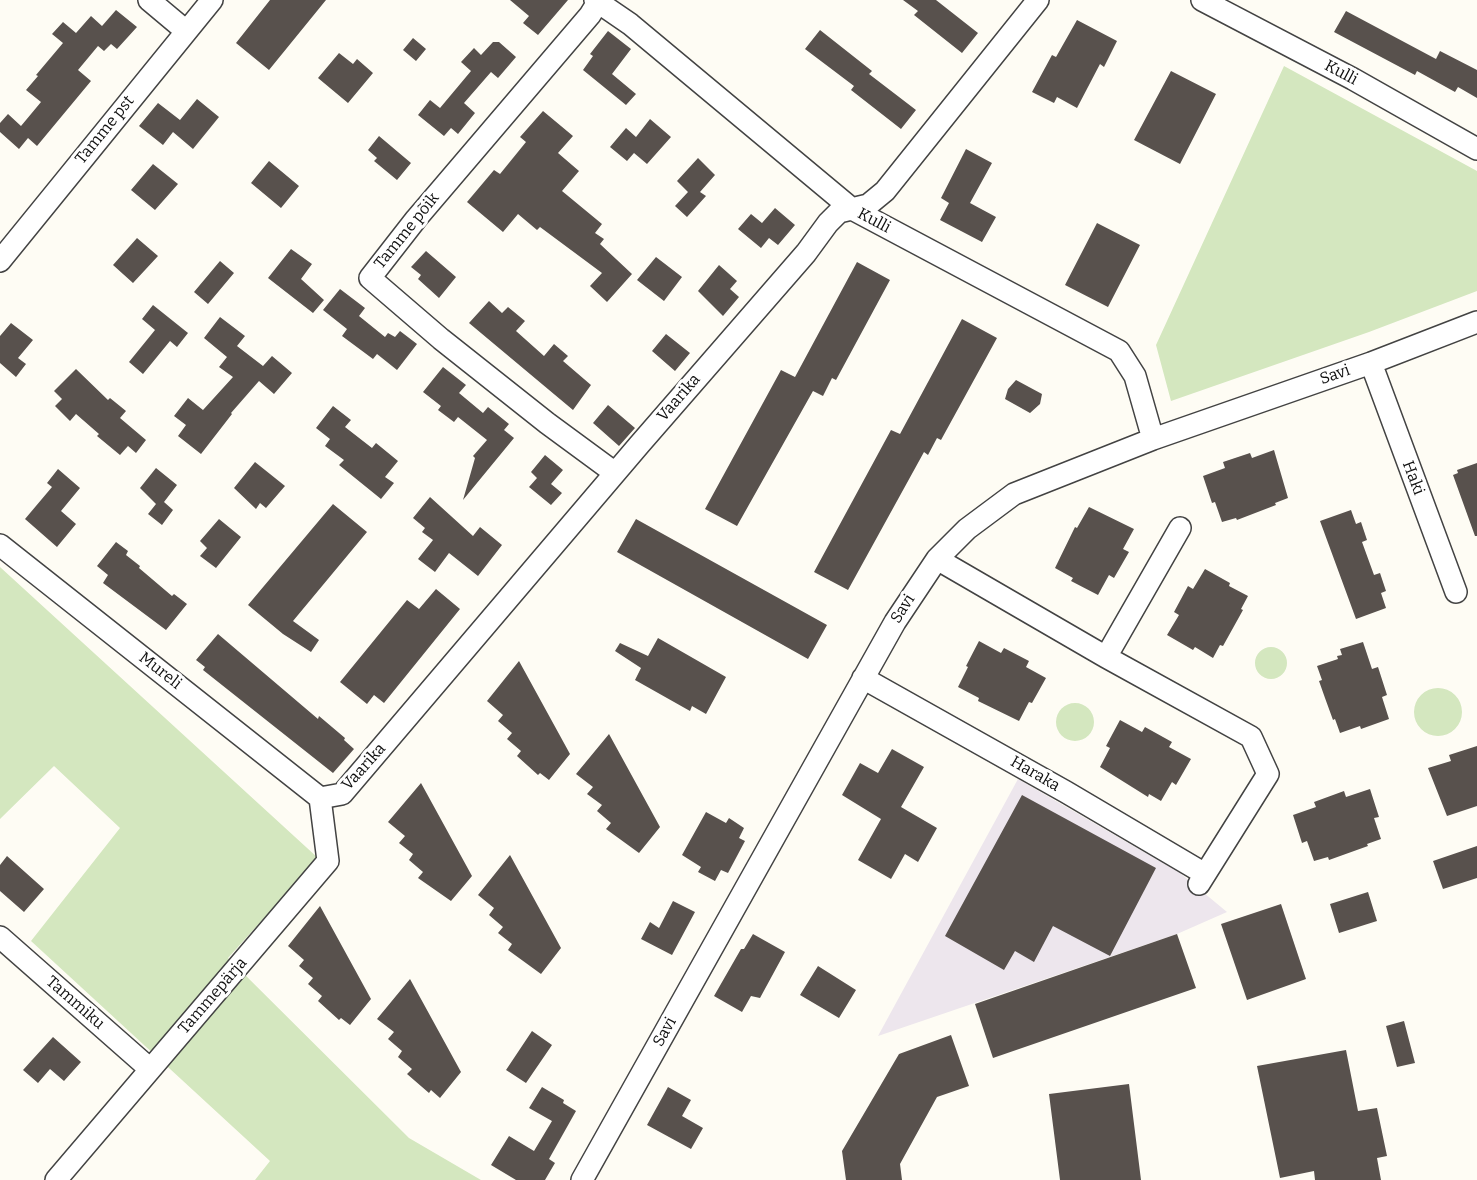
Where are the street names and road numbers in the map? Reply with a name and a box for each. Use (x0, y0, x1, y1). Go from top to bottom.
street label: Kulli (1321, 56, 1361, 90)
street label: Tamme pst (72, 92, 138, 168)
street label: Tamme põik (371, 189, 443, 273)
street label: Kulli (854, 204, 894, 238)
street label: Savi (1317, 361, 1353, 389)
street label: Vaarika (653, 370, 705, 426)
street label: Haki (1398, 458, 1428, 498)
street label: Savi (887, 591, 919, 627)
street label: Mureli (135, 648, 185, 694)
street label: Vaarika (338, 740, 390, 794)
street label: Haraka (1007, 752, 1063, 796)
street label: Tammepärja (175, 954, 251, 1038)
street label: Tammiku (42, 972, 108, 1034)
street label: Savi (649, 1014, 681, 1050)

